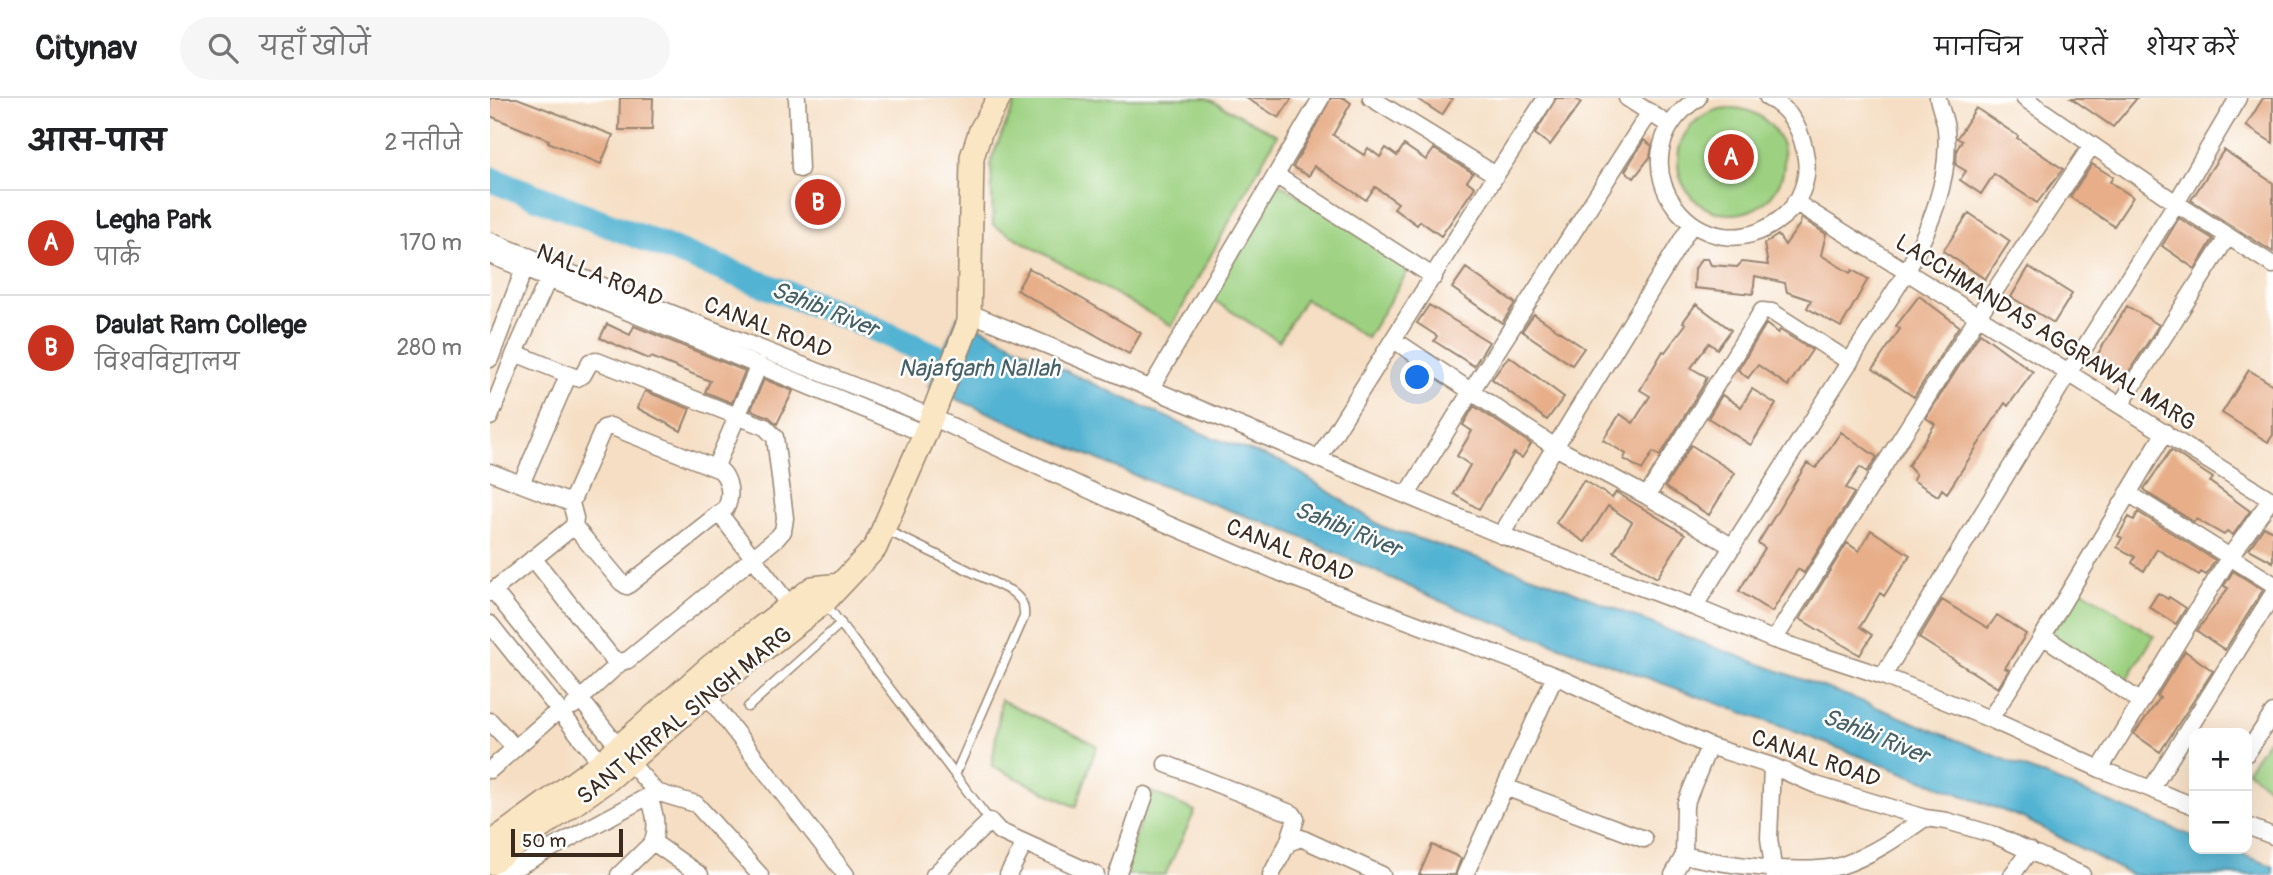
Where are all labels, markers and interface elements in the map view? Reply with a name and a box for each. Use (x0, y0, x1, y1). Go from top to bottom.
search box (180, 17, 670, 80)
text: Citynav (35, 28, 138, 69)
icon: search (204, 29, 242, 67)
text: यहाँ खोजें (260, 31, 370, 63)
text: मानचित्र (1934, 33, 2022, 62)
text: परतें (2060, 33, 2108, 62)
text: शेयर करें (2146, 33, 2238, 62)
text: आस-पास (28, 123, 166, 160)
text: 2 नतीजे (385, 128, 462, 157)
pin: A (1708, 131, 1754, 183)
pin: B (795, 176, 841, 228)
text: Legha Park (95, 204, 211, 236)
text: A (44, 228, 58, 257)
text: 170 m (400, 228, 462, 257)
street label: LACCHMANDAS AGGRAWAL MARG (1890, 228, 2201, 437)
street label: NALLA ROAD (532, 237, 667, 314)
text: पार्क (95, 243, 140, 272)
water label: Sahibi River (767, 275, 885, 345)
street label: CANAL ROAD (700, 290, 836, 365)
text: Daulat Ram College (95, 309, 307, 341)
text: B (44, 333, 58, 362)
text: 280 m (396, 333, 462, 362)
text: विश्वविद्यालय (95, 348, 239, 377)
water label: Najafgarh Nallah (898, 354, 1062, 383)
your location (1400, 360, 1434, 394)
water label: Sahibi River (1290, 495, 1408, 565)
street label: CANAL ROAD (1222, 512, 1358, 589)
street label: SANT KIRPAL SINGH MARG (571, 620, 798, 811)
water label: Sahibi River (1818, 702, 1936, 772)
street label: CANAL ROAD (1747, 723, 1884, 794)
map controls (2189, 728, 2252, 854)
button: + (2189, 728, 2252, 791)
button: − (2189, 791, 2252, 854)
scale bar (511, 826, 623, 858)
text: 50 m (522, 829, 566, 853)

